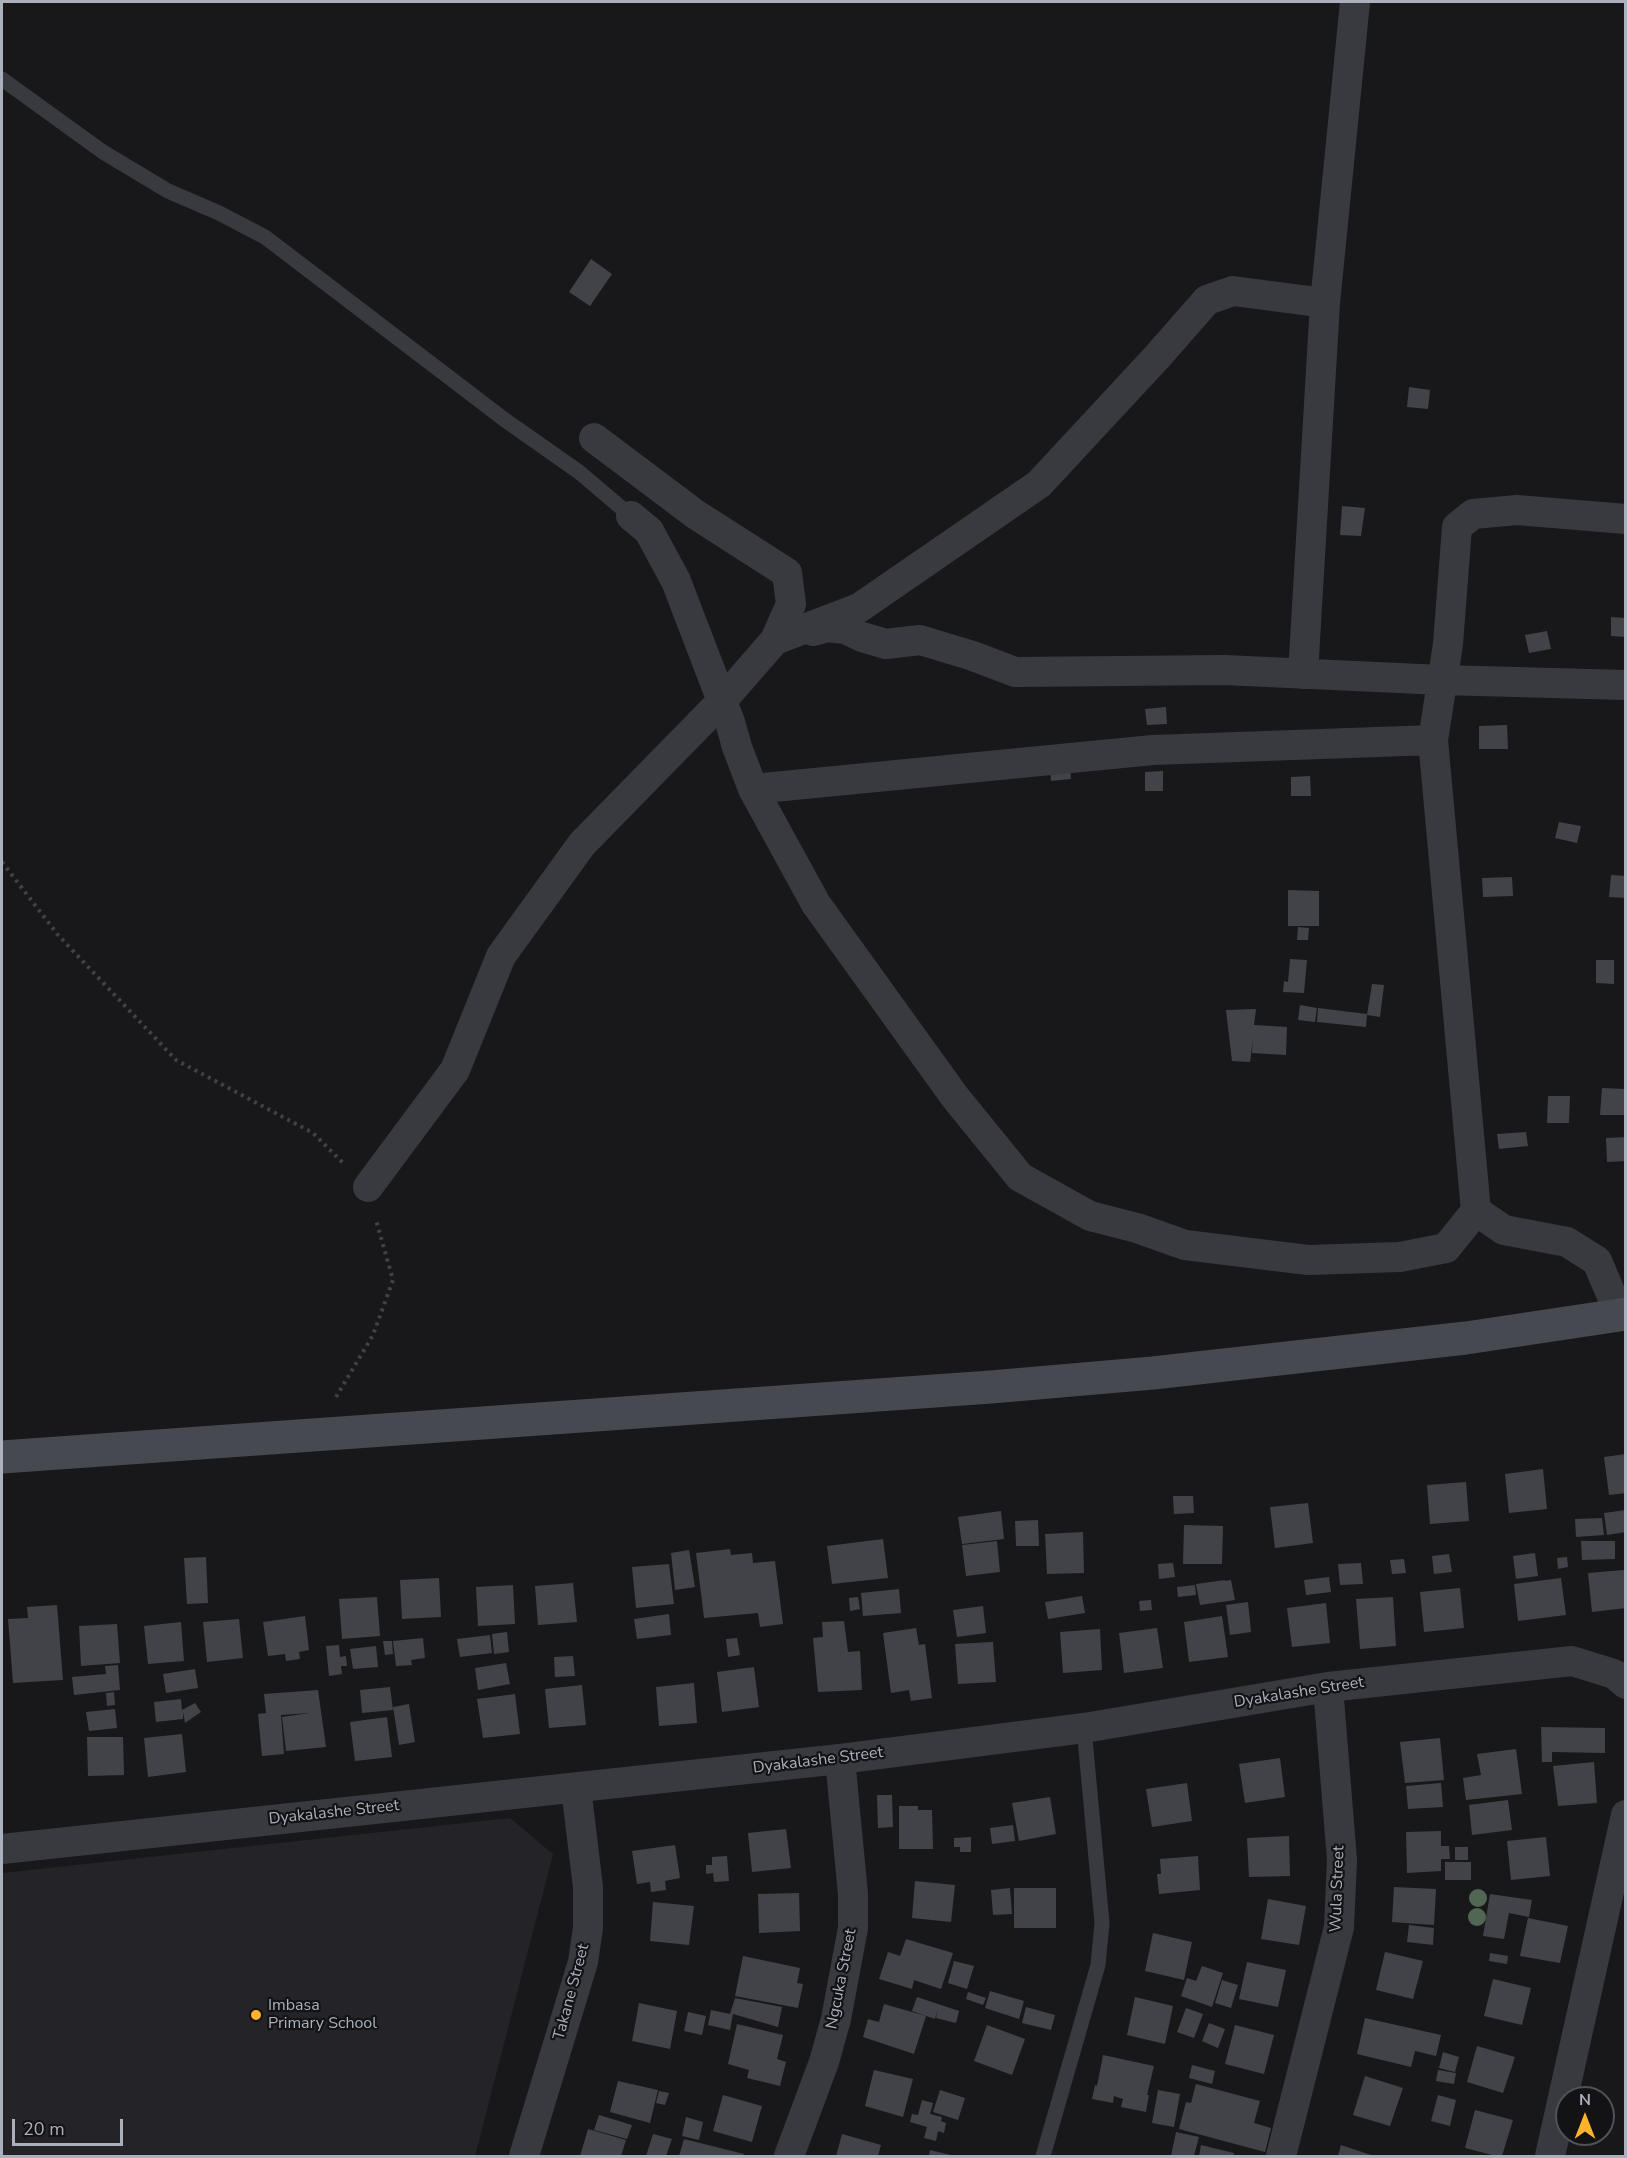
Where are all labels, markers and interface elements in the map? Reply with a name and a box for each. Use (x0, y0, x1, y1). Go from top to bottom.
street label: Dyakalashe Street (1233, 1673, 1365, 1713)
street label: Dyakalashe Street (752, 1743, 884, 1779)
street label: Dyakalashe Street (268, 1797, 400, 1829)
street label: Wula Street (1327, 1845, 1349, 1933)
street label: Ngcuka Street (823, 1927, 861, 2031)
street label: Takane Street (550, 1942, 594, 2042)
place label: Imbasa Primary School (268, 1996, 377, 2034)
marker: Imbasa Primary School (249, 2008, 263, 2022)
north arrow (1555, 2086, 1615, 2146)
text: N (1579, 2089, 1591, 2111)
scale bar (15, 2107, 126, 2145)
text: 20 m (23, 2117, 65, 2141)

